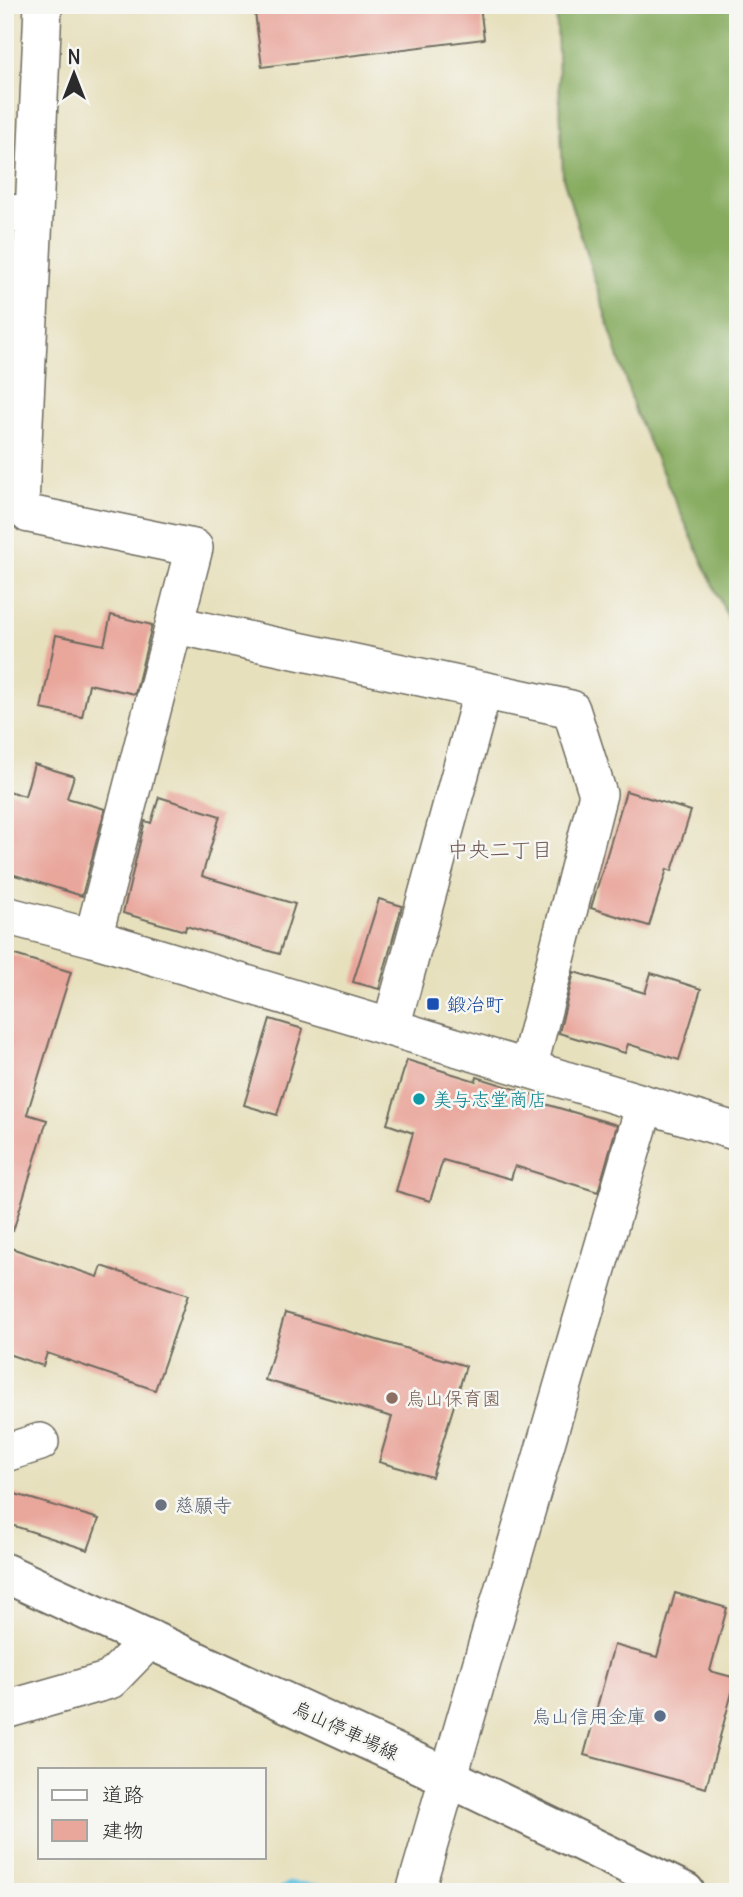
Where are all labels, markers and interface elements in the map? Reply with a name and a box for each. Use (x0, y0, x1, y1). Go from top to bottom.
north arrow (38, 38, 108, 108)
text: N (67, 45, 81, 69)
district label: 中央二丁目 (448, 836, 553, 863)
place label: 鍛冶町 (447, 992, 504, 1016)
marker: 鍛冶町 (425, 996, 441, 1012)
place label: 美与志堂商店 (433, 1087, 547, 1111)
marker: 美与志堂商店 (411, 1091, 427, 1107)
place label: 烏山保育園 (406, 1386, 501, 1410)
marker: 烏山保育園 (384, 1390, 400, 1406)
place label: 慈願寺 (175, 1493, 232, 1517)
marker: 慈願寺 (153, 1497, 169, 1513)
street label: 烏山停車場線 (289, 1695, 403, 1765)
place label: 烏山信用金庫 (532, 1704, 646, 1728)
marker: 烏山信用金庫 (652, 1708, 668, 1724)
legend (38, 1768, 266, 1858)
text: 道路 (102, 1781, 144, 1808)
text: 建物 (102, 1817, 144, 1844)

